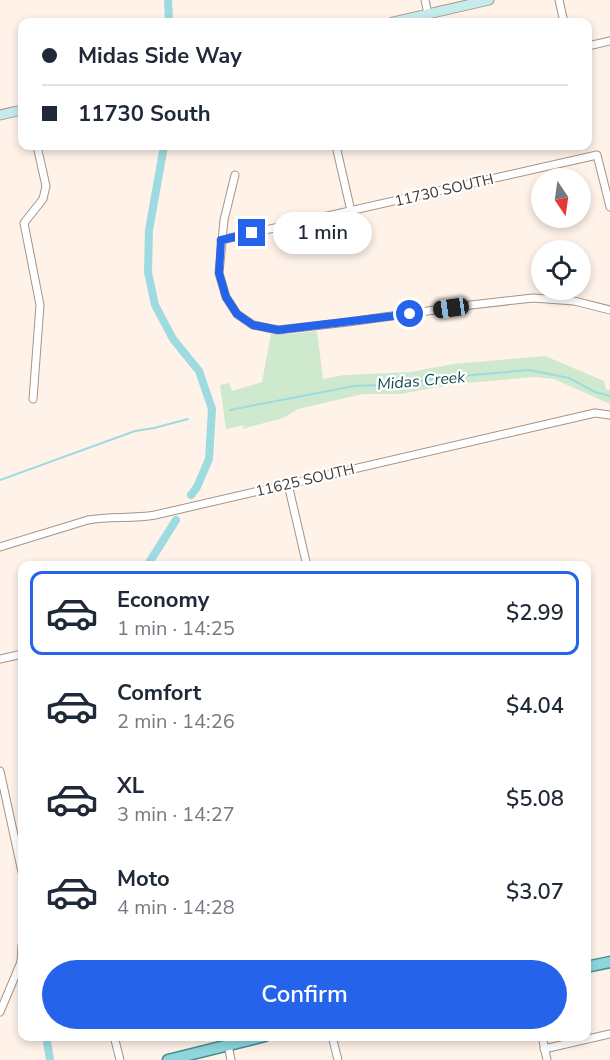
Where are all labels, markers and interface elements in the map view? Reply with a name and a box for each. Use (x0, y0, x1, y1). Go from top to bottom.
text: Midas Side Way (78, 41, 242, 71)
text: 11730 South (78, 99, 211, 129)
north arrow (531, 168, 591, 228)
map controls (531, 168, 591, 300)
street label: 11730 SOUTH (393, 169, 495, 211)
callout: 1 min (273, 212, 372, 254)
route end (238, 219, 265, 246)
text: 1 min (297, 219, 348, 246)
button: locate (531, 240, 591, 300)
car (432, 297, 470, 319)
route start (396, 300, 423, 327)
water label: Midas Creek (376, 366, 467, 396)
street label: 11625 SOUTH (254, 459, 356, 501)
text: Economy (117, 585, 209, 615)
icon: car (45, 586, 99, 640)
text: $2.99 (506, 598, 564, 628)
text: 1 min · 14:25 (117, 615, 235, 642)
text: Comfort (117, 678, 201, 708)
icon: car (45, 679, 99, 733)
text: $4.04 (506, 691, 564, 721)
text: 2 min · 14:26 (117, 708, 235, 735)
text: XL (117, 771, 144, 801)
icon: car (45, 772, 99, 826)
text: $5.08 (506, 784, 564, 814)
text: 3 min · 14:27 (117, 801, 235, 828)
text: Moto (117, 864, 170, 894)
icon: car (45, 865, 99, 919)
text: $3.07 (506, 877, 564, 907)
text: 4 min · 14:28 (117, 894, 235, 921)
button: Confirm (42, 960, 567, 1029)

